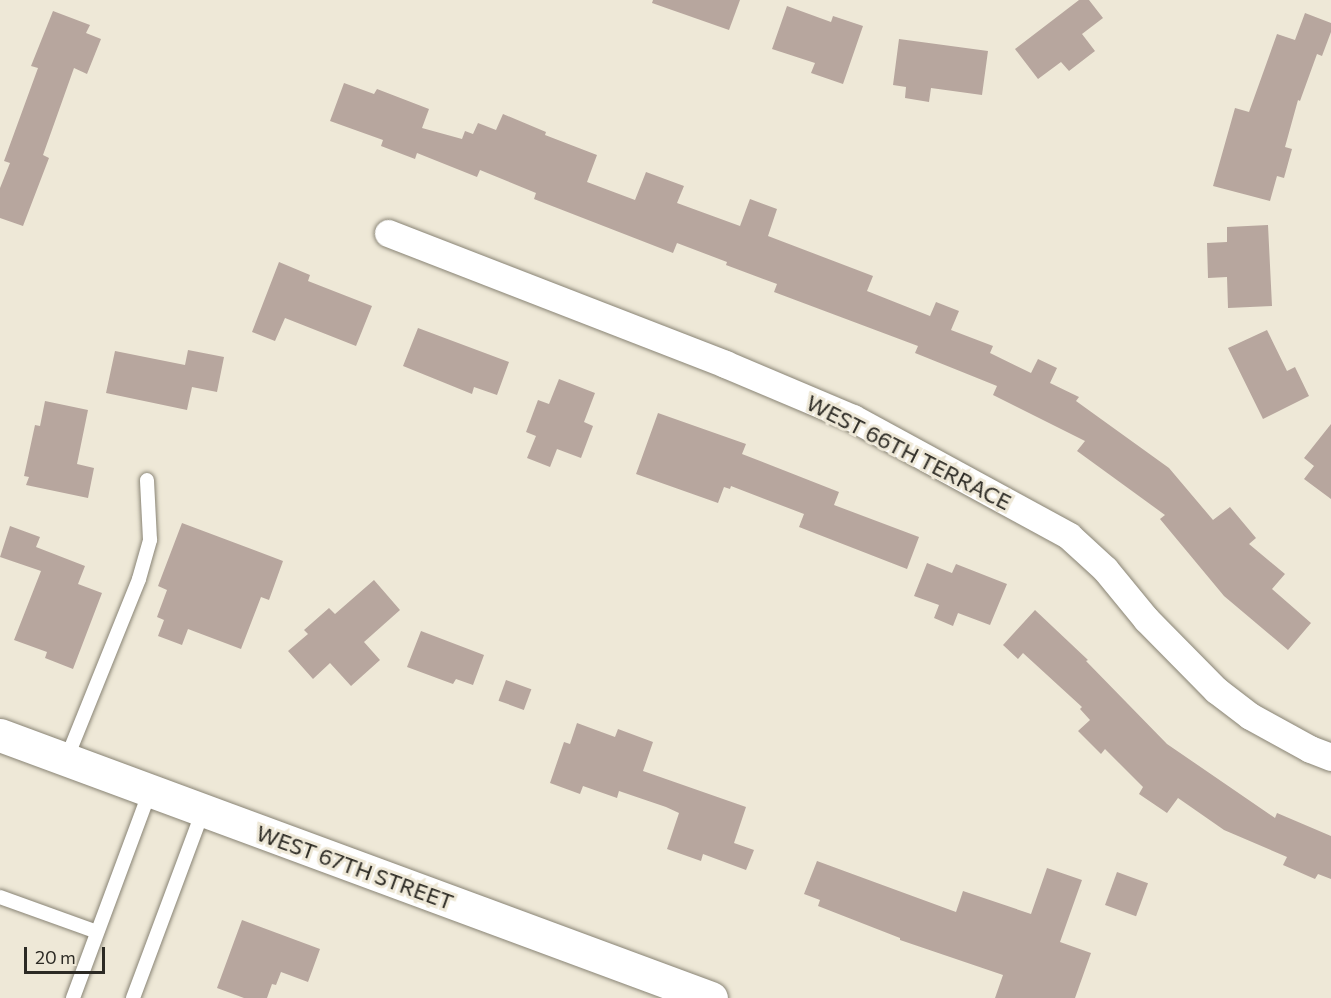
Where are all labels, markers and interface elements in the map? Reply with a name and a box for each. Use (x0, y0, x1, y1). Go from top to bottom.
street label: WEST 66TH TERRACE (802, 389, 1016, 515)
street label: WEST 67TH STREET (253, 819, 457, 915)
scale bar (27, 935, 108, 973)
text: 20 m (35, 946, 76, 968)

